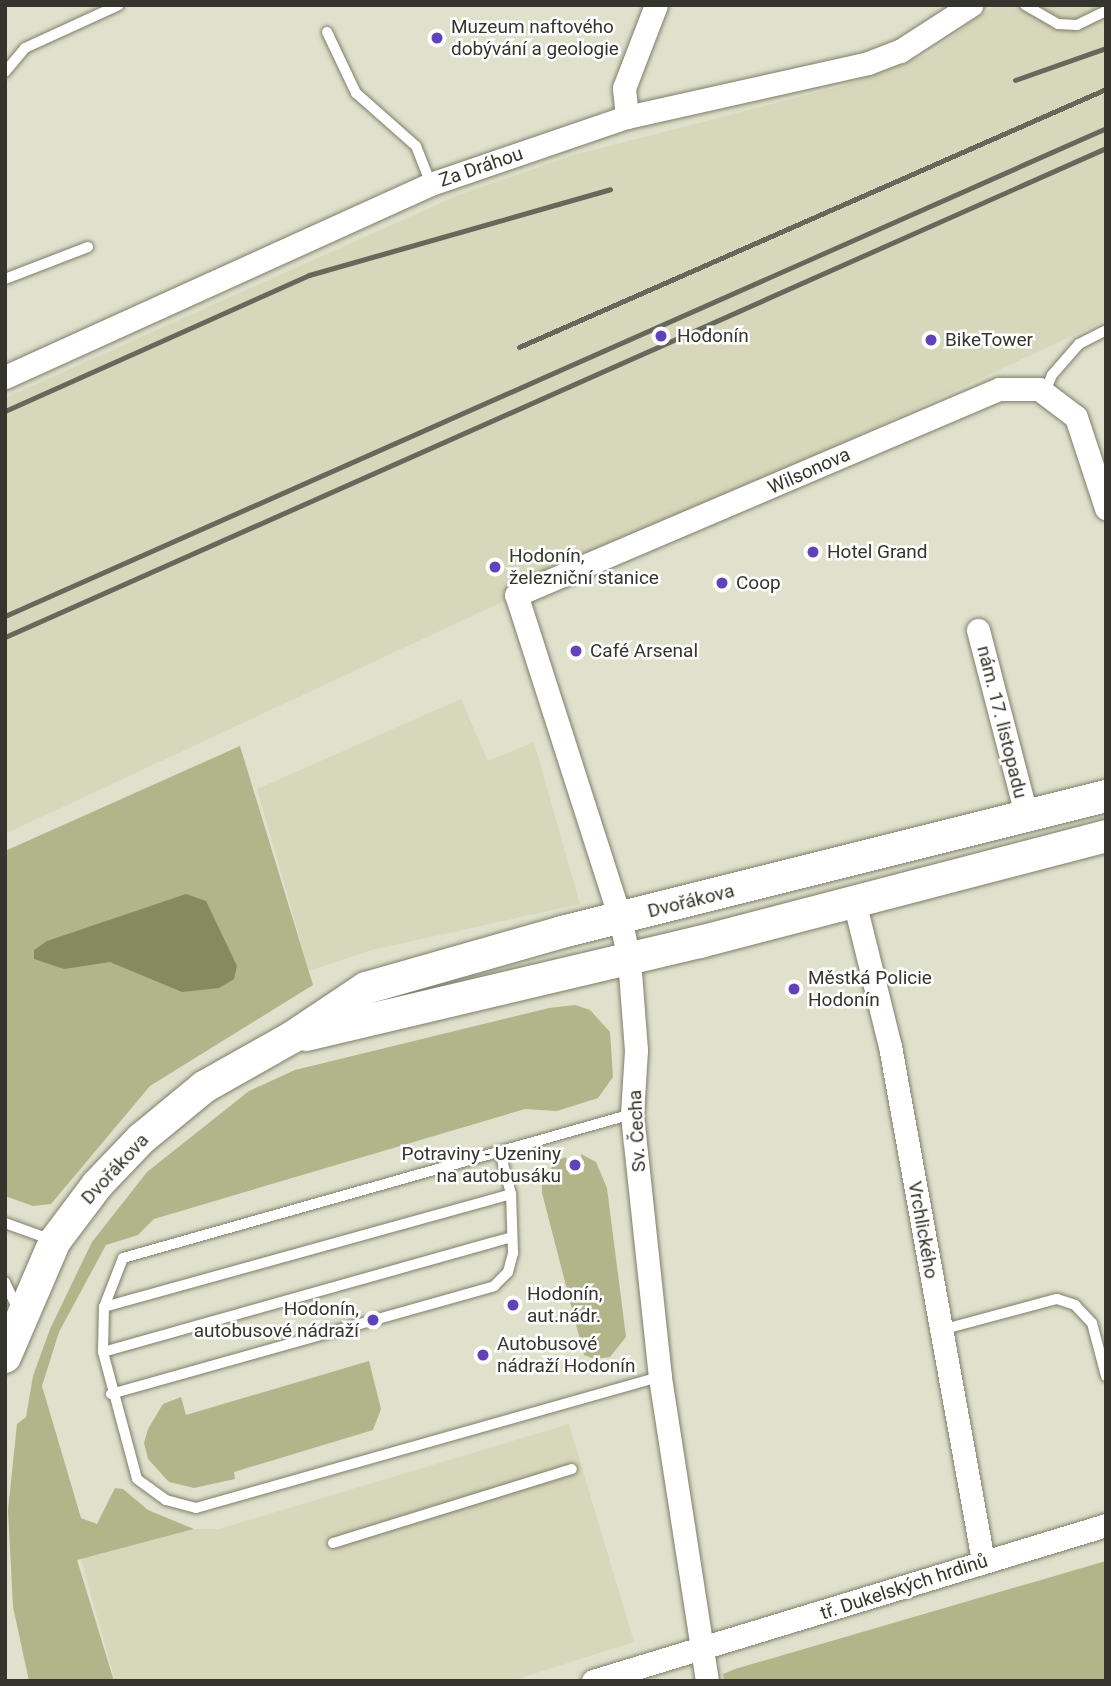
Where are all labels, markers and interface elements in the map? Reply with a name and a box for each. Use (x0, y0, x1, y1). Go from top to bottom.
place label: Muzeum naftového dobývání a geologie (451, 16, 619, 60)
marker: Muzeum naftového dobývání a geologie (429, 30, 445, 46)
street label: Za Dráhou (436, 142, 526, 192)
place label: Hodonín (677, 325, 749, 347)
marker: Hodonín (651, 326, 671, 346)
place label: BikeTower (945, 329, 1033, 351)
marker: BikeTower (923, 332, 939, 348)
street label: Wilsonova (764, 443, 854, 499)
place label: Hotel Grand (827, 541, 928, 563)
marker: Hotel Grand (805, 544, 821, 560)
place label: Hodonín, železniční stanice (509, 545, 659, 589)
marker: Hodonín, železniční stanice (487, 559, 503, 575)
place label: Coop (736, 572, 781, 594)
marker: Coop (714, 575, 730, 591)
place label: Café Arsenal (590, 640, 698, 662)
marker: Café Arsenal (568, 643, 584, 659)
street label: nám. 17. listopadu (972, 643, 1032, 801)
street label: Dvořákova (645, 879, 737, 923)
place label: Městká Policie Hodonín (808, 967, 932, 1011)
marker: Městká Policie Hodonín (786, 981, 802, 997)
street label: Sv. Čecha (623, 1089, 651, 1173)
street label: Dvořákova (76, 1129, 154, 1209)
place label: Potraviny - Uzeniny na autobusáku (402, 1143, 561, 1187)
marker: Potraviny - Uzeniny na autobusáku (567, 1157, 583, 1173)
street label: Vrchlického (903, 1180, 943, 1280)
place label: Hodonín, aut.nádr. (527, 1283, 602, 1327)
marker: Hodonín, aut.nádr. (505, 1297, 521, 1313)
place label: Hodonín, autobusové nádraží (194, 1298, 359, 1342)
marker: Hodonín, autobusové nádraží (365, 1312, 381, 1328)
place label: Autobusové nádraží Hodonín (497, 1333, 635, 1377)
marker: Autobusové nádraží Hodonín (475, 1347, 491, 1363)
street label: tř. Dukelských hrdinů (817, 1549, 991, 1625)

